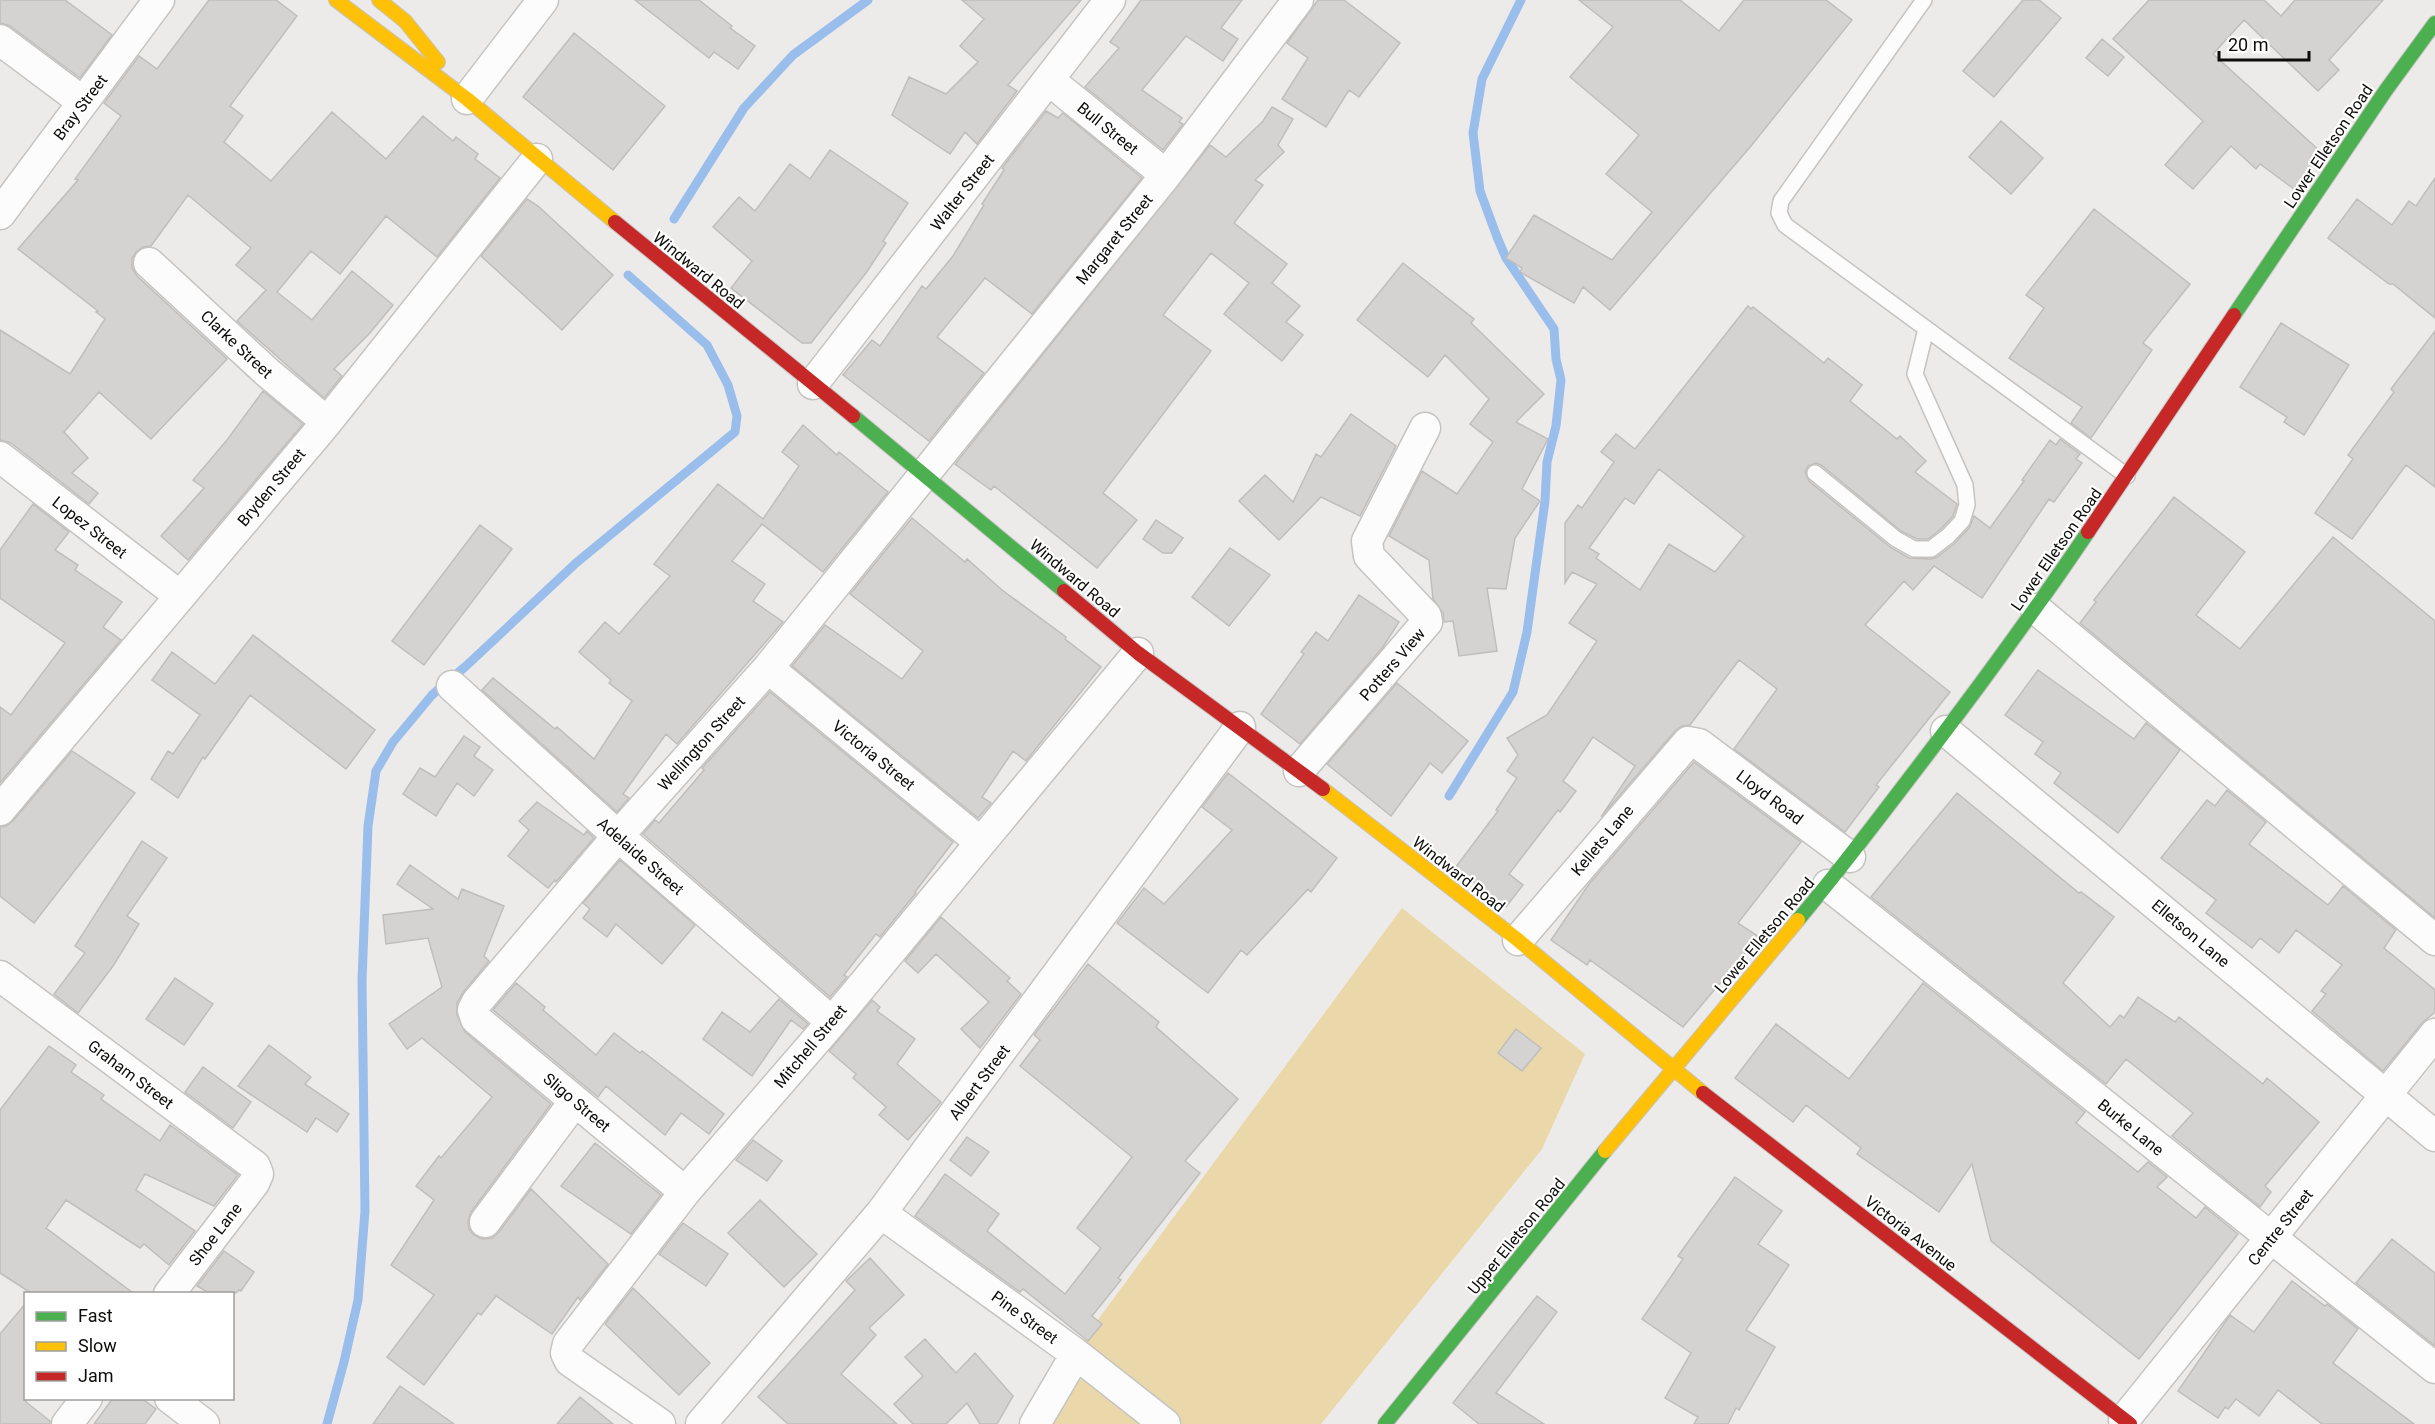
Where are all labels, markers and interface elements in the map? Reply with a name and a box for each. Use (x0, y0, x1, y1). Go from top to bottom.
scale bar (2219, 24, 2309, 62)
text: 20 m (2228, 34, 2268, 55)
street label: Bray Street (50, 71, 111, 144)
street label: Lower Elletson Road (2280, 81, 2377, 212)
street label: Bull Street (1073, 98, 1142, 159)
street label: Walter Street (927, 150, 998, 234)
street label: Margaret Street (1072, 190, 1157, 288)
street label: Windward Road (649, 228, 748, 313)
street label: Clarke Street (197, 306, 276, 382)
street label: Bryden Street (233, 445, 309, 530)
street label: Lower Elletson Road (2007, 484, 2106, 614)
street label: Lopez Street (49, 492, 131, 562)
street label: Windward Road (1026, 535, 1124, 622)
street label: Potters View (1356, 624, 1429, 705)
street label: Wellington Street (654, 692, 749, 795)
street label: Victoria Street (829, 716, 919, 795)
street label: Lloyd Road (1733, 766, 1807, 829)
street label: Kellets Lane (1567, 801, 1638, 880)
street label: Adelaide Street (594, 814, 688, 899)
street label: Windward Road (1409, 833, 1509, 916)
street label: Lower Elletson Road (1710, 874, 1818, 997)
street label: Elletson Lane (2148, 895, 2233, 971)
street label: Mitchell Street (770, 1001, 851, 1092)
street label: Graham Street (84, 1036, 177, 1113)
street label: Albert Street (945, 1041, 1014, 1124)
street label: Sligo Street (539, 1069, 614, 1136)
street label: Burke Lane (2094, 1095, 2167, 1160)
street label: Upper Elletson Road (1464, 1174, 1569, 1298)
street label: Centre Street (2244, 1185, 2317, 1269)
street label: Victoria Avenue (1861, 1192, 1960, 1275)
street label: Shoe Lane (185, 1199, 246, 1270)
street label: Pine Street (988, 1287, 1062, 1348)
legend (24, 1292, 234, 1400)
text: Fast (78, 1305, 113, 1326)
text: Slow (78, 1335, 117, 1356)
text: Jam (78, 1365, 114, 1386)

